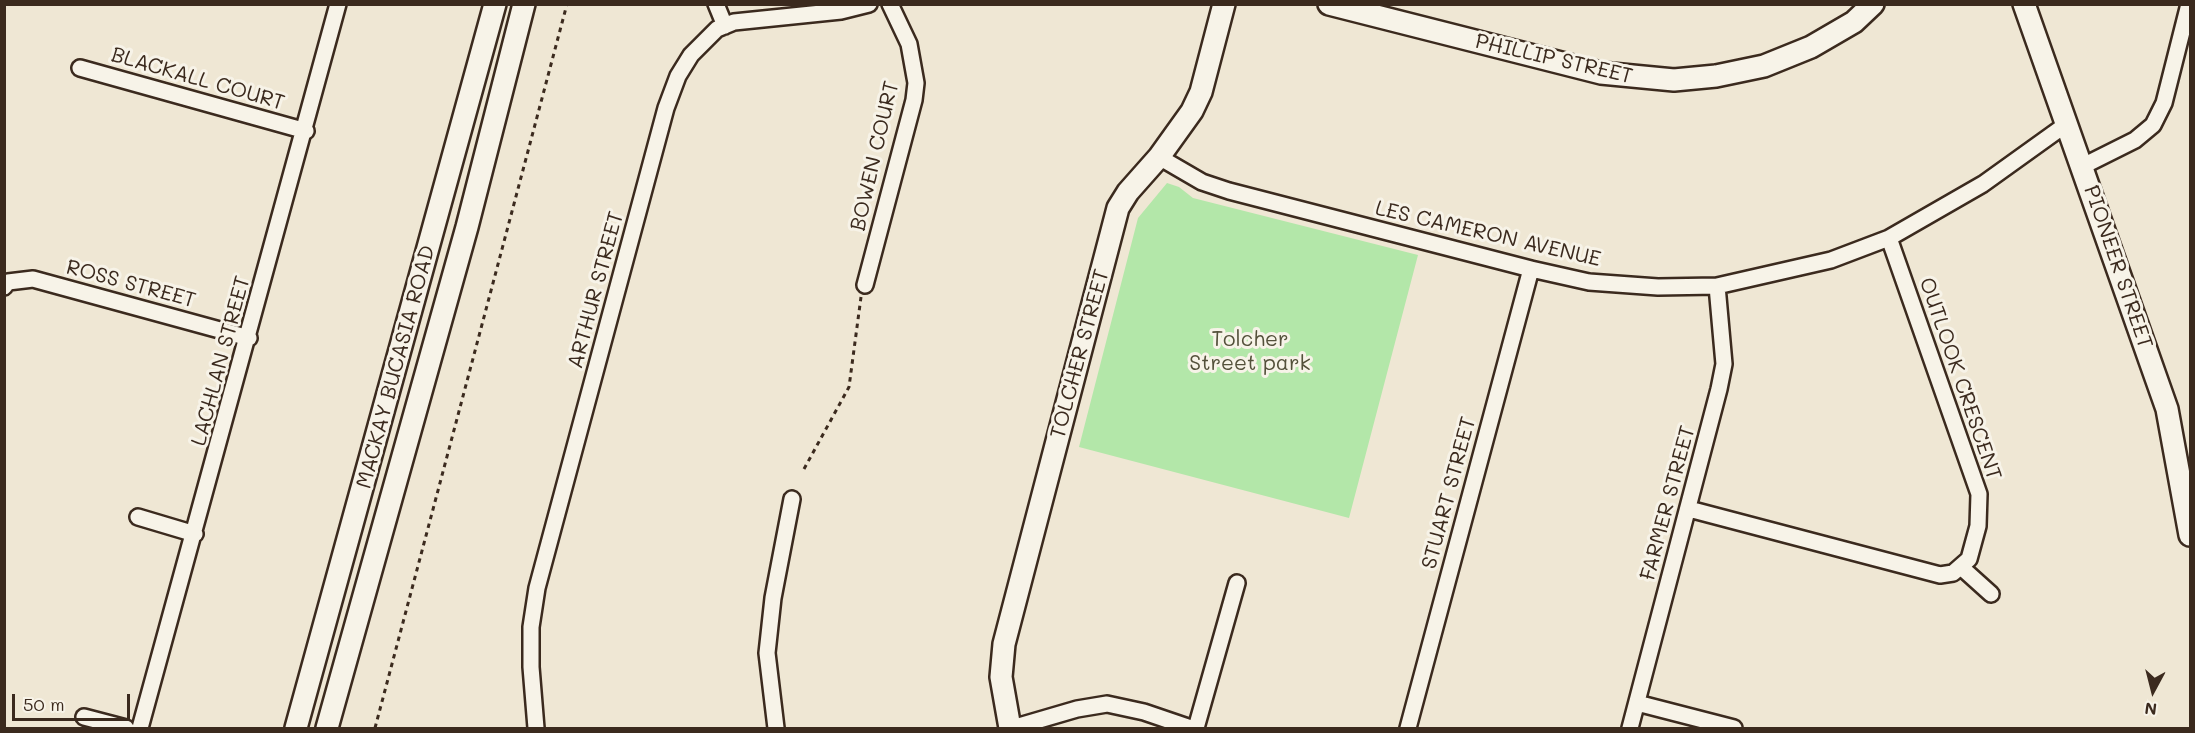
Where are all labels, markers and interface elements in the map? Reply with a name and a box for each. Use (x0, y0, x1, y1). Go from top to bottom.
street label: PHILLIP STREET (1473, 29, 1635, 89)
street label: BLACKALL COURT (108, 42, 288, 116)
street label: BOWEN COURT (845, 79, 905, 233)
street label: PIONEER STREET (2078, 182, 2158, 352)
street label: LES CAMERON AVENUE (1373, 196, 1603, 272)
street label: ARTHUR STREET (563, 209, 629, 371)
street label: MACKAY BUCASIA ROAD (351, 243, 441, 491)
street label: ROSS STREET (63, 255, 199, 313)
street label: TOLCHER STREET (1045, 267, 1115, 441)
street label: LACHLAN STREET (186, 273, 256, 449)
street label: OUTLOOK CRESCENT (1913, 274, 2007, 484)
park label: Tolcher Street park (1189, 327, 1311, 377)
street label: STUART STREET (1417, 414, 1481, 572)
street label: FARMER STREET (1635, 423, 1701, 583)
north arrow (2123, 661, 2183, 721)
scale bar (15, 682, 134, 720)
text: 50 m (23, 692, 65, 716)
text: N (2143, 698, 2158, 721)

